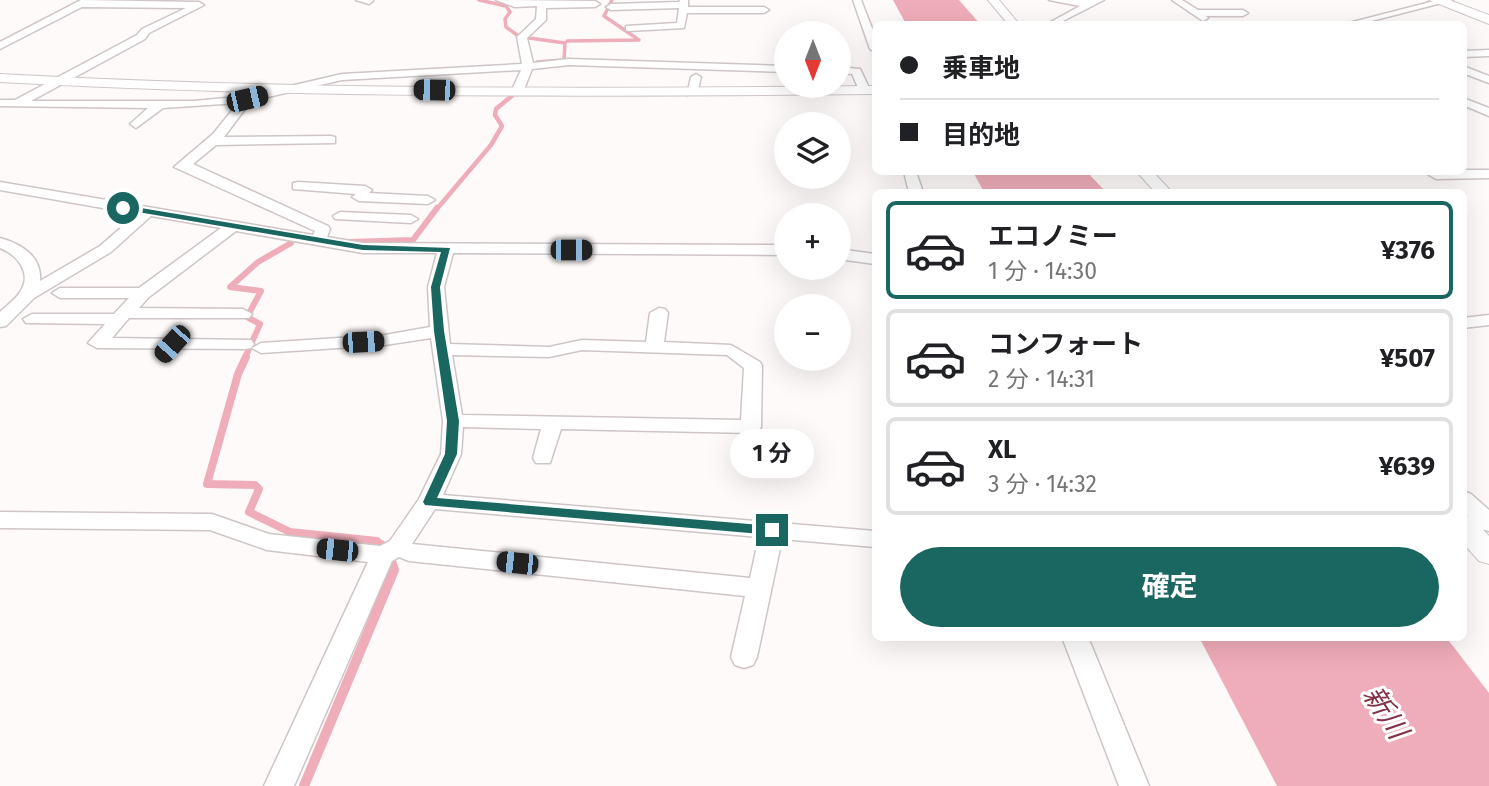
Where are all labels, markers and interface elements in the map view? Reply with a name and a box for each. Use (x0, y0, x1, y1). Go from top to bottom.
north arrow (774, 21, 850, 98)
map controls (774, 21, 851, 371)
text: 乗車地 (942, 53, 1020, 84)
car (413, 79, 456, 101)
car (225, 84, 270, 114)
button: layers (774, 112, 851, 189)
text: 目的地 (942, 120, 1020, 151)
route start (107, 192, 139, 224)
button: + (774, 203, 851, 280)
icon: car (904, 219, 967, 282)
text: エコノミー (988, 221, 1118, 252)
text: ¥376 (1381, 235, 1435, 266)
car (551, 240, 593, 261)
text: 1 分 · 14:30 (988, 257, 1097, 285)
button: − (774, 294, 851, 371)
car (151, 321, 194, 367)
icon: car (904, 327, 967, 390)
text: コンフォート (988, 329, 1143, 360)
car (342, 330, 385, 354)
text: ¥507 (1380, 343, 1435, 374)
text: 2 分 · 14:31 (988, 365, 1095, 393)
callout: 1 分 (730, 428, 814, 477)
text: XL (988, 434, 1016, 465)
icon: car (904, 435, 967, 498)
text: 1 分 (752, 439, 792, 467)
text: ¥639 (1379, 451, 1435, 482)
text: 3 分 · 14:32 (988, 470, 1097, 498)
route end (756, 514, 788, 546)
car (316, 537, 359, 563)
button: 確定 (900, 547, 1439, 627)
car (496, 550, 539, 576)
water label: 新川 (1356, 680, 1416, 747)

